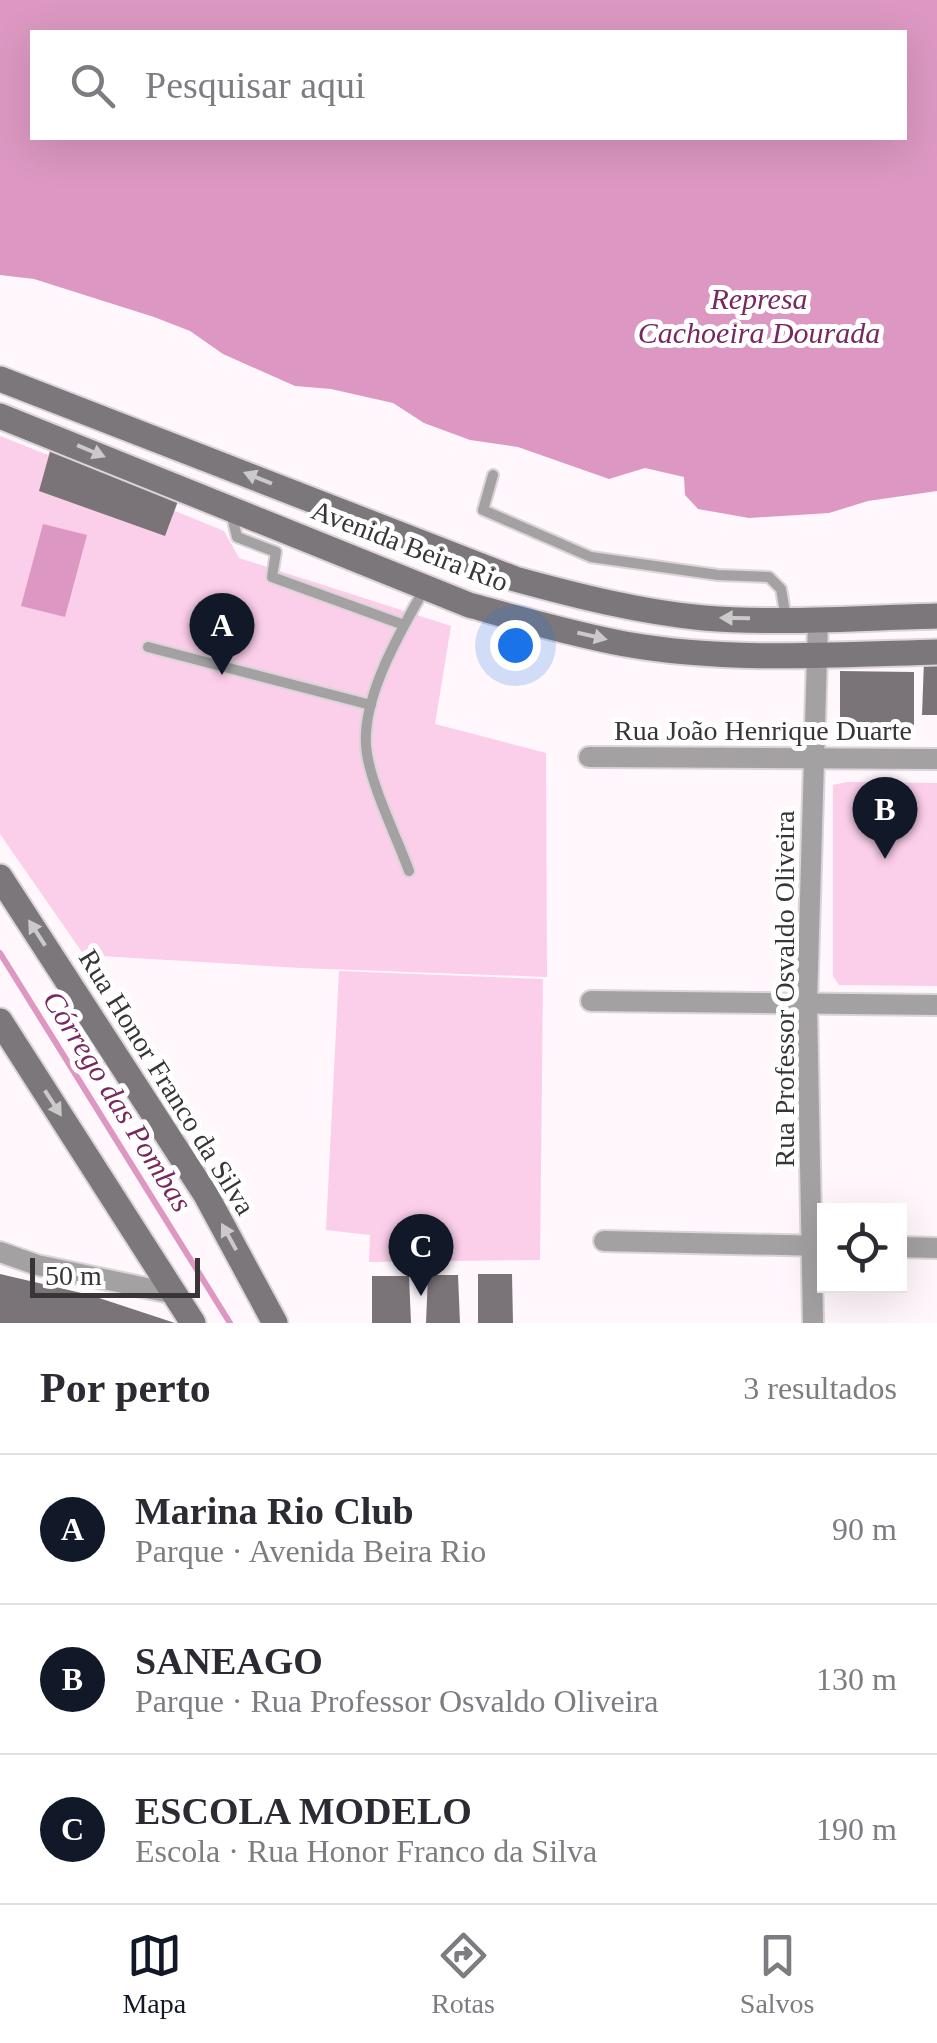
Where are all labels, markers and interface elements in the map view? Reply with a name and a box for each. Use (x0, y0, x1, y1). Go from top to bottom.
search box (30, 30, 907, 140)
icon: search (65, 58, 120, 113)
text: Pesquisar aqui (145, 64, 366, 106)
water label: Represa Cachoeira Dourada (638, 282, 880, 349)
one-way arrow (76, 443, 106, 459)
one-way arrow (243, 469, 273, 485)
street label: Avenida Beira Rio (307, 494, 513, 598)
pin: A (190, 592, 254, 675)
one-way arrow (718, 610, 750, 626)
your location (490, 620, 541, 671)
one-way arrow (577, 629, 608, 645)
street label: Rua João Henrique Duarte (614, 715, 912, 746)
pin: B (852, 776, 918, 859)
street label: Rua Professor Osvaldo Oliveira (769, 810, 800, 1167)
one-way arrow (28, 919, 46, 946)
street label: Rua Honor Franco da Silva (73, 944, 262, 1221)
water label: Córrego das Pombas (37, 985, 199, 1217)
one-way arrow (44, 1090, 62, 1117)
map controls (817, 1203, 907, 1293)
button: locate (817, 1203, 907, 1293)
pin: C (388, 1214, 454, 1296)
one-way arrow (221, 1223, 239, 1251)
scale bar (30, 1253, 200, 1298)
text: 50 m (45, 1260, 102, 1291)
text: Por perto (40, 1365, 211, 1411)
text: 3 resultados (743, 1370, 897, 1406)
text: Marina Rio Club (135, 1490, 414, 1532)
text: A (61, 1511, 84, 1547)
text: 90 m (832, 1511, 897, 1547)
text: Parque · Avenida Beira Rio (135, 1533, 486, 1569)
text: SANEAGO (135, 1640, 323, 1682)
text: B (62, 1661, 83, 1697)
text: 130 m (816, 1661, 897, 1697)
text: Parque · Rua Professor Osvaldo Oliveira (135, 1683, 658, 1719)
text: ESCOLA MODELO (135, 1790, 472, 1832)
text: C (61, 1811, 84, 1847)
text: 190 m (816, 1811, 897, 1847)
text: Escola · Rua Honor Franco da Silva (135, 1833, 597, 1869)
tab: Mapa (122, 1928, 186, 2020)
tab: Rotas (431, 1928, 495, 2020)
tab: Salvos (740, 1928, 815, 2020)

